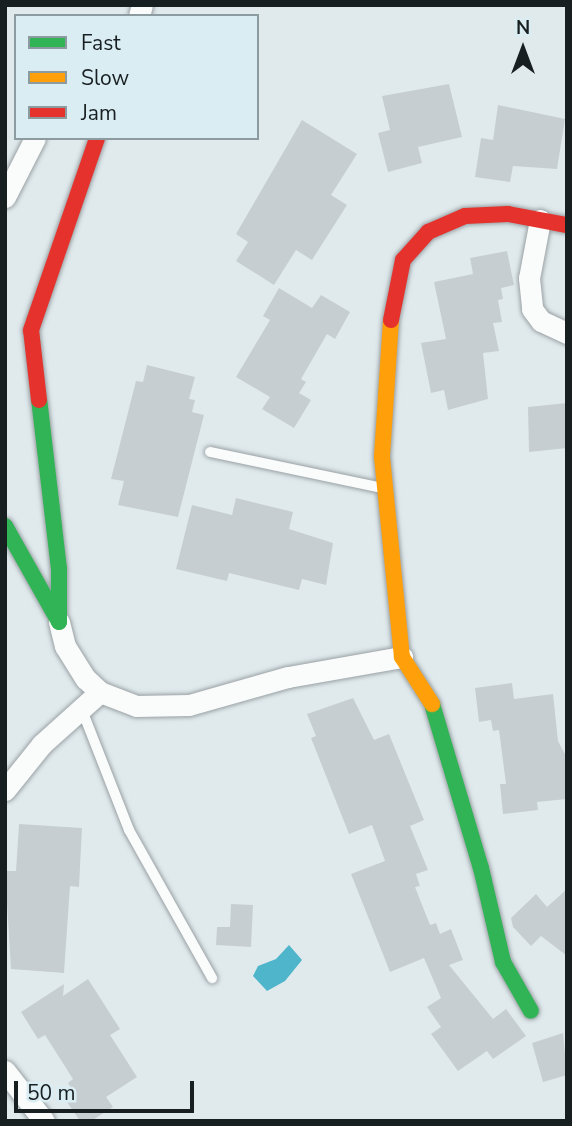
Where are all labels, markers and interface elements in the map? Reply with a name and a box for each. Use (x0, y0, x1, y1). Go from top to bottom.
legend (14, 14, 259, 140)
north arrow (488, 14, 558, 84)
text: N (516, 15, 530, 41)
text: Fast (81, 29, 121, 57)
text: Slow (81, 64, 129, 92)
text: Jam (81, 99, 117, 127)
scale bar (18, 1066, 198, 1110)
text: 50 m (27, 1079, 76, 1107)

